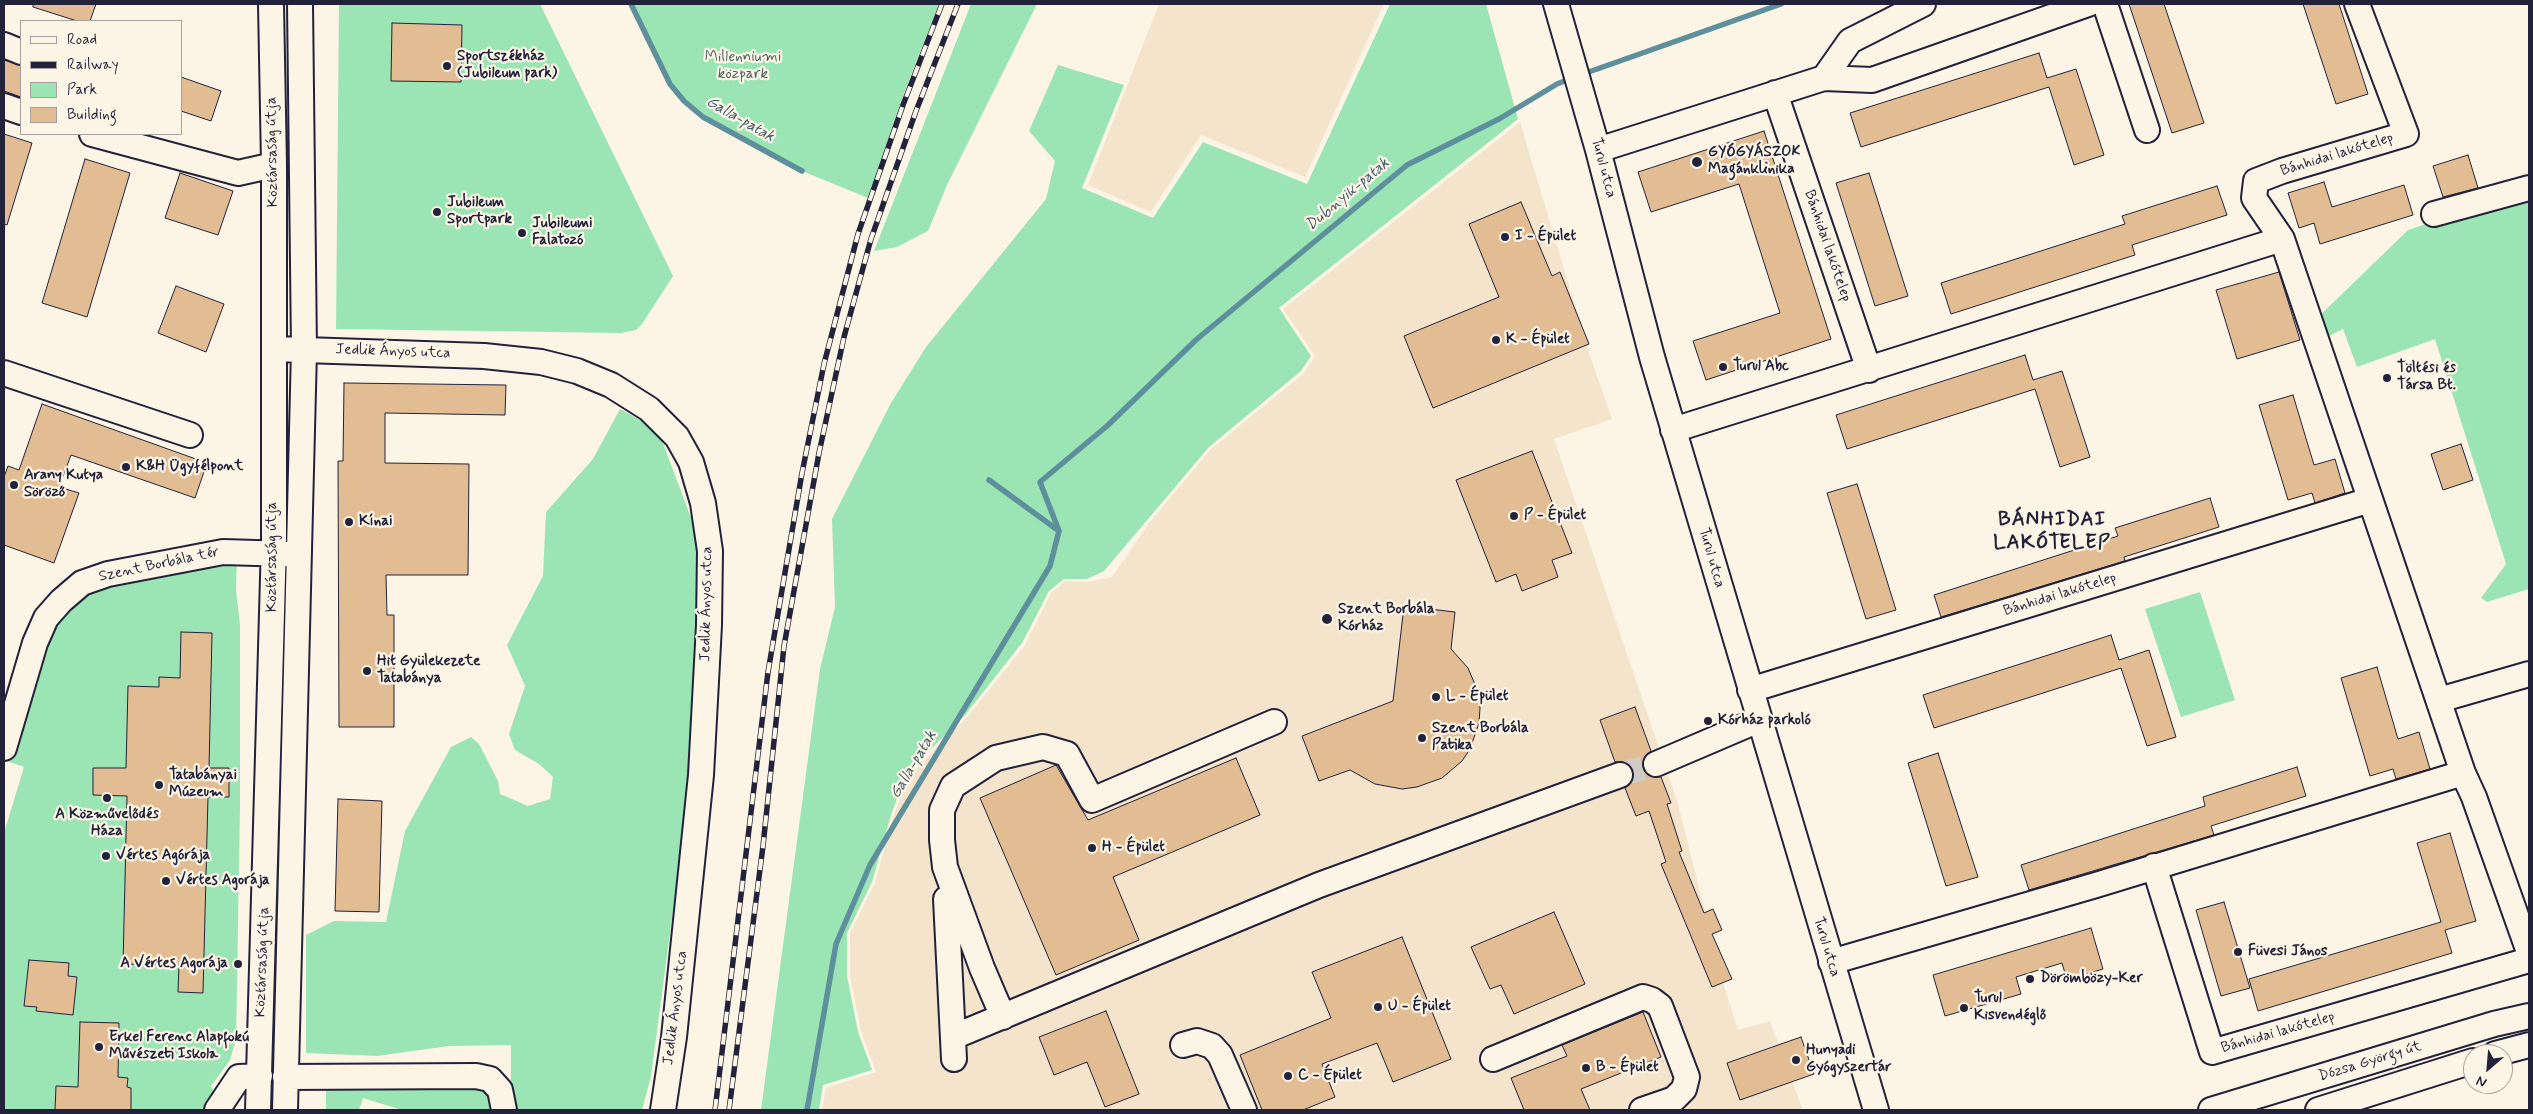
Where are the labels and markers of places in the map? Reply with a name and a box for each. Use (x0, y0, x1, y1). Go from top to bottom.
place label: Sportszékház (Jubileum park) (457, 48, 557, 83)
marker: Sportszékház (Jubileum park) (441, 60, 453, 72)
place label: GYÓGYÁSZOK Magánklinika (1708, 144, 1800, 179)
marker: GYÓGYÁSZOK Magánklinika (1690, 155, 1704, 169)
place label: Jubileum Sportpark (447, 194, 512, 229)
marker: Jubileum Sportpark (431, 206, 443, 218)
place label: Jubileumi Falatozó (532, 215, 592, 250)
marker: Jubileumi Falatozó (516, 227, 528, 239)
place label: I - Épület (1515, 228, 1576, 246)
marker: I - Épület (1499, 231, 1511, 243)
place label: K - Épület (1506, 331, 1570, 349)
marker: K - Épület (1490, 334, 1502, 346)
place label: Turul Abc (1733, 358, 1789, 376)
place label: Töltési és Társa Bt. (2397, 360, 2456, 395)
marker: Turul Abc (1717, 361, 1729, 373)
marker: Töltési és Társa Bt. (2381, 372, 2393, 384)
place label: K&H Ügyfélpont (136, 458, 243, 476)
marker: K&H Ügyfélpont (120, 461, 132, 473)
place label: Arany Kutya Söröző (24, 467, 103, 502)
marker: Arany Kutya Söröző (8, 479, 20, 491)
place label: P - Épület (1524, 507, 1586, 525)
marker: P - Épület (1508, 510, 1520, 522)
place label: Kínai (359, 513, 392, 531)
marker: Kínai (343, 516, 355, 528)
place label: Szent Borbála Kórház (1338, 601, 1435, 636)
marker: Szent Borbála Kórház (1320, 612, 1334, 626)
place label: Hit Gyülekezete Tatabánya (377, 653, 480, 688)
marker: Hit Gyülekezete Tatabánya (361, 665, 373, 677)
place label: L - Épület (1446, 688, 1508, 706)
marker: L - Épület (1430, 691, 1442, 703)
place label: Kórház parkoló (1718, 712, 1811, 730)
marker: Kórház parkoló (1702, 715, 1714, 727)
place label: Szent Borbála Patika (1432, 720, 1529, 755)
marker: Szent Borbála Patika (1416, 732, 1428, 744)
place label: Tatabányai Múzeum (169, 767, 237, 802)
marker: Tatabányai Múzeum (153, 779, 165, 791)
marker: A Közművelődés Háza (101, 792, 113, 804)
place label: A Közművelődés Háza (55, 806, 159, 841)
place label: H - Épület (1102, 839, 1165, 857)
marker: H - Épület (1086, 842, 1098, 854)
place label: Vértes Agórája (116, 847, 210, 865)
marker: Vértes Agórája (100, 850, 112, 862)
place label: Vértes Agorája (176, 872, 270, 890)
marker: Vértes Agorája (160, 875, 172, 887)
place label: Füvesi János (2248, 943, 2328, 961)
marker: Füvesi János (2232, 946, 2244, 958)
place label: A Vértes Agorája (120, 955, 228, 973)
marker: A Vértes Agorája (232, 958, 244, 970)
place label: Dörömbözy-Ker (2040, 970, 2143, 988)
marker: Dörömbözy-Ker (2024, 973, 2036, 985)
place label: Turul Kisvendéglő (1974, 990, 2046, 1025)
place label: U - Épület (1388, 998, 1451, 1016)
marker: U - Épület (1372, 1001, 1384, 1013)
marker: Turul Kisvendéglő (1958, 1002, 1970, 1014)
place label: Erkel Ferenc Alapfokú Művészeti Iskola (109, 1029, 249, 1064)
marker: Erkel Ferenc Alapfokú Művészeti Iskola (93, 1041, 105, 1053)
place label: Hunyadi Gyógyszertár (1806, 1042, 1892, 1077)
marker: Hunyadi Gyógyszertár (1790, 1054, 1802, 1066)
place label: B - Épület (1596, 1059, 1659, 1077)
marker: B - Épület (1580, 1062, 1592, 1074)
place label: C - Épület (1298, 1067, 1362, 1085)
marker: C - Épület (1282, 1070, 1294, 1082)

